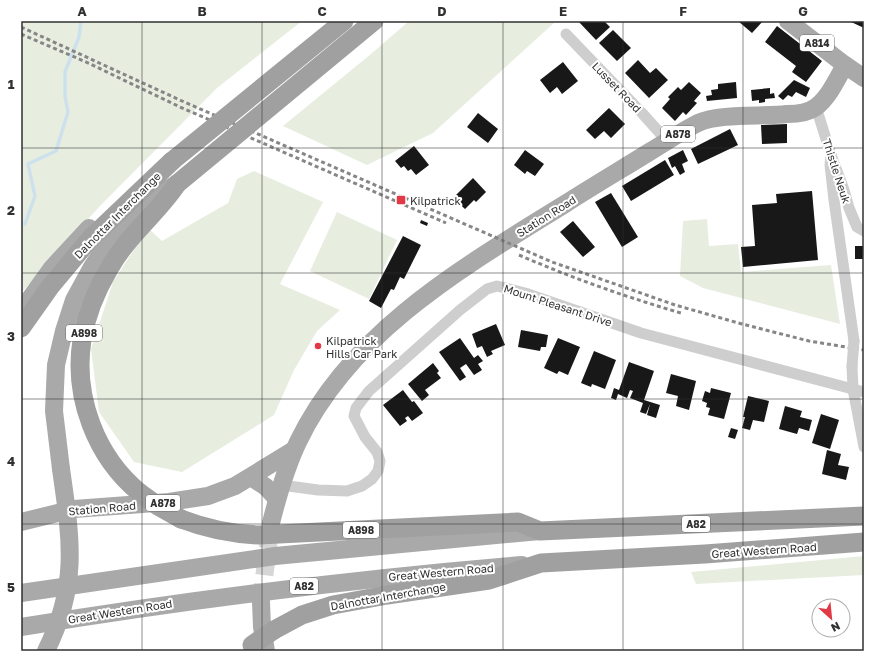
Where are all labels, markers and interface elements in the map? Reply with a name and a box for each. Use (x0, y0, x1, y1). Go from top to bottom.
text: A (77, 3, 87, 19)
text: B (197, 3, 207, 19)
text: C (317, 3, 327, 19)
text: D (437, 3, 447, 19)
text: E (559, 3, 567, 19)
text: F (679, 3, 687, 19)
text: G (798, 3, 808, 19)
road number: A814 (800, 35, 834, 51)
street label: Lusset Road (590, 59, 644, 115)
text: 1 (8, 76, 15, 92)
road number: A878 (661, 126, 695, 142)
street label: Thistle Neuk (820, 137, 854, 205)
street label: Dalnottar Interchange (71, 169, 163, 261)
street label: Station Road (514, 193, 578, 239)
marker: Kilpatrick (395, 194, 407, 206)
place label: Kilpatrick (410, 194, 461, 207)
text: 2 (7, 202, 15, 218)
street label: Mount Pleasant Drive (502, 281, 614, 329)
road number: A898 (66, 325, 102, 341)
text: 3 (7, 328, 15, 344)
place label: Kilpatrick Hills Car Park (326, 334, 397, 360)
marker: Kilpatrick Hills Car Park (313, 341, 323, 351)
text: 4 (7, 453, 15, 469)
road number: A878 (146, 495, 180, 511)
street label: Station Road (68, 499, 136, 517)
road number: A82 (682, 516, 710, 532)
road number: A898 (343, 522, 379, 538)
street label: Great Western Road (711, 540, 817, 560)
street label: Great Western Road (388, 561, 494, 583)
road number: A82 (290, 578, 318, 594)
text: 5 (7, 579, 15, 595)
street label: Dalnottar Interchange (329, 579, 447, 613)
street label: Great Western Road (67, 596, 173, 626)
north arrow (811, 598, 851, 638)
text: N (829, 620, 842, 635)

